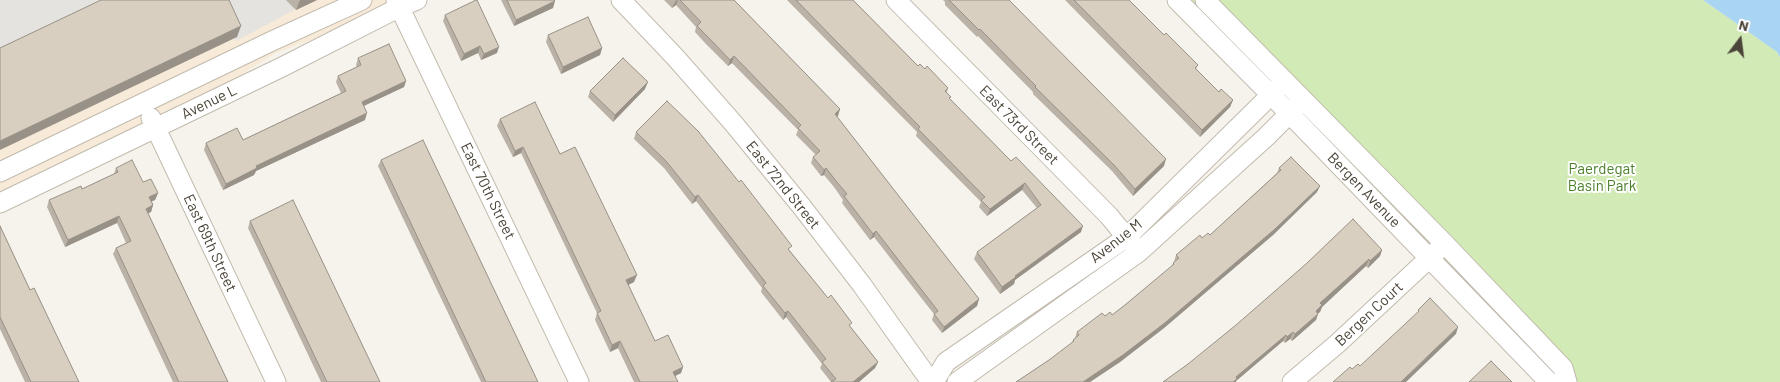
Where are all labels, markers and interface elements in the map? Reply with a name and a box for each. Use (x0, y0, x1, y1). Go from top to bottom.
north arrow (1715, 15, 1765, 65)
text: N (1737, 16, 1751, 34)
street label: Avenue L (178, 81, 240, 123)
street label: East 73rd Street (976, 82, 1062, 168)
street label: East 72nd Street (742, 138, 824, 232)
street label: East 70th Street (457, 140, 519, 242)
street label: Bergen Avenue (1324, 149, 1404, 231)
park label: Paerdegat Basin Park (1568, 160, 1636, 195)
street label: East 69th Street (180, 191, 240, 295)
street label: Avenue M (1086, 215, 1146, 267)
street label: Bergen Court (1331, 278, 1407, 350)

